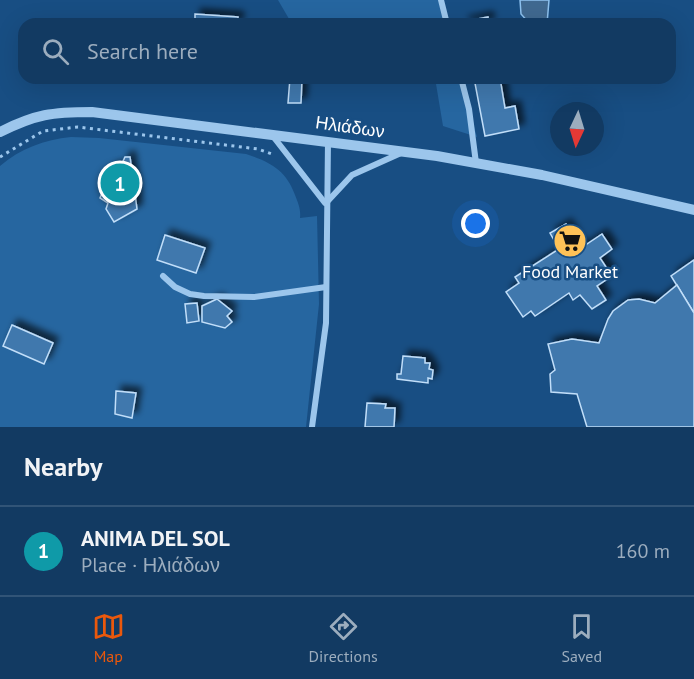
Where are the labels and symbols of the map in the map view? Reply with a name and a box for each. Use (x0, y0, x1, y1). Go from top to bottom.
north arrow (550, 102, 604, 156)
street label: Ηλιάδων (314, 110, 386, 143)
pin: 1 (100, 160, 140, 206)
your location (461, 209, 490, 238)
supermarket icon: Food Market (552, 223, 588, 259)
place label: Food Market (522, 260, 618, 283)

